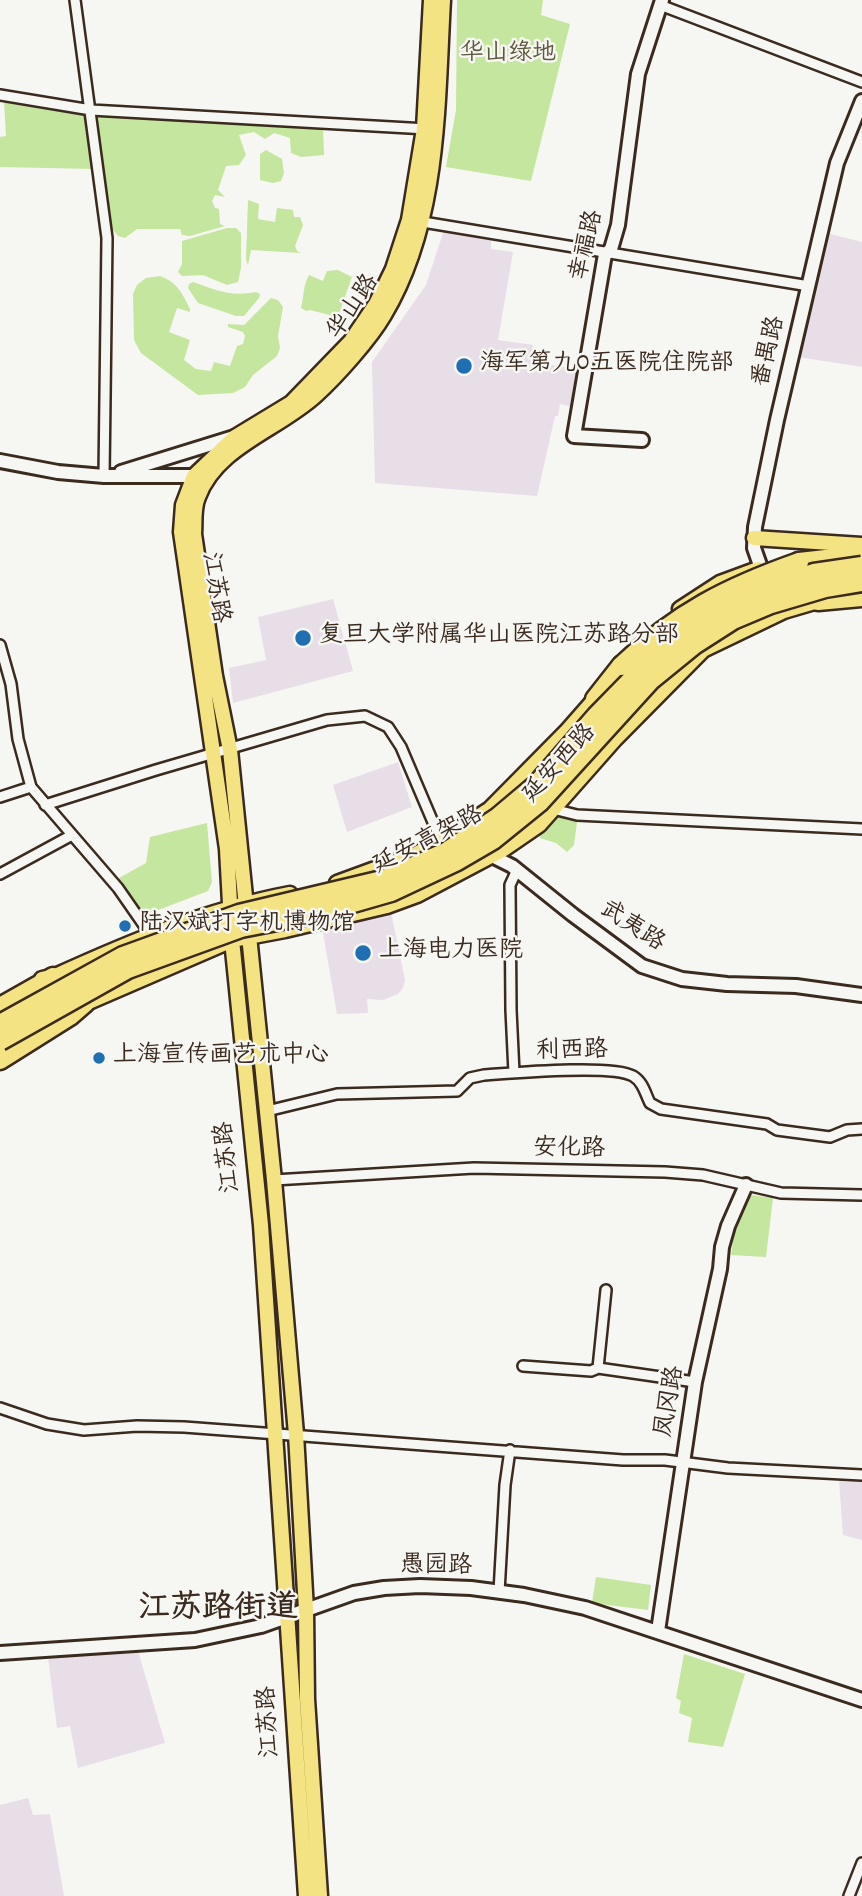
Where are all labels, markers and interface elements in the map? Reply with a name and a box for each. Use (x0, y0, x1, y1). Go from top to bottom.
park label: 华山绿地 (460, 42, 556, 70)
street label: 幸福路 (566, 208, 612, 284)
street label: 华山路 (323, 270, 387, 346)
street label: 番禺路 (749, 314, 793, 390)
place label: 海军第九O五医院住院部 (480, 352, 734, 380)
marker: 海军第九O五医院住院部 (454, 356, 474, 376)
street label: 江苏路 (193, 550, 233, 626)
place label: 复旦大学附属华山医院江苏路分部 (319, 624, 679, 652)
marker: 复旦大学附属华山医院江苏路分部 (293, 628, 313, 648)
street label: 延安西路 (518, 720, 604, 810)
street label: 延安高架路 (369, 802, 489, 882)
street label: 武夷路 (593, 896, 669, 960)
place label: 陆汉斌打字机博物馆 (139, 912, 355, 940)
marker: 陆汉斌打字机博物馆 (117, 918, 133, 934)
place label: 上海电力医院 (379, 939, 523, 967)
marker: 上海电力医院 (353, 943, 373, 963)
street label: 利西路 (536, 1038, 608, 1068)
place label: 上海宣传画艺术中心 (113, 1044, 329, 1072)
marker: 上海宣传画艺术中心 (91, 1050, 107, 1066)
street label: 江苏路 (212, 1120, 248, 1194)
street label: 安化路 (533, 1136, 605, 1166)
street label: 凤冈路 (652, 1364, 692, 1440)
street label: 愚园路 (400, 1553, 472, 1583)
district label: 江苏路街道 (138, 1593, 298, 1631)
street label: 江苏路 (255, 1685, 287, 1759)

